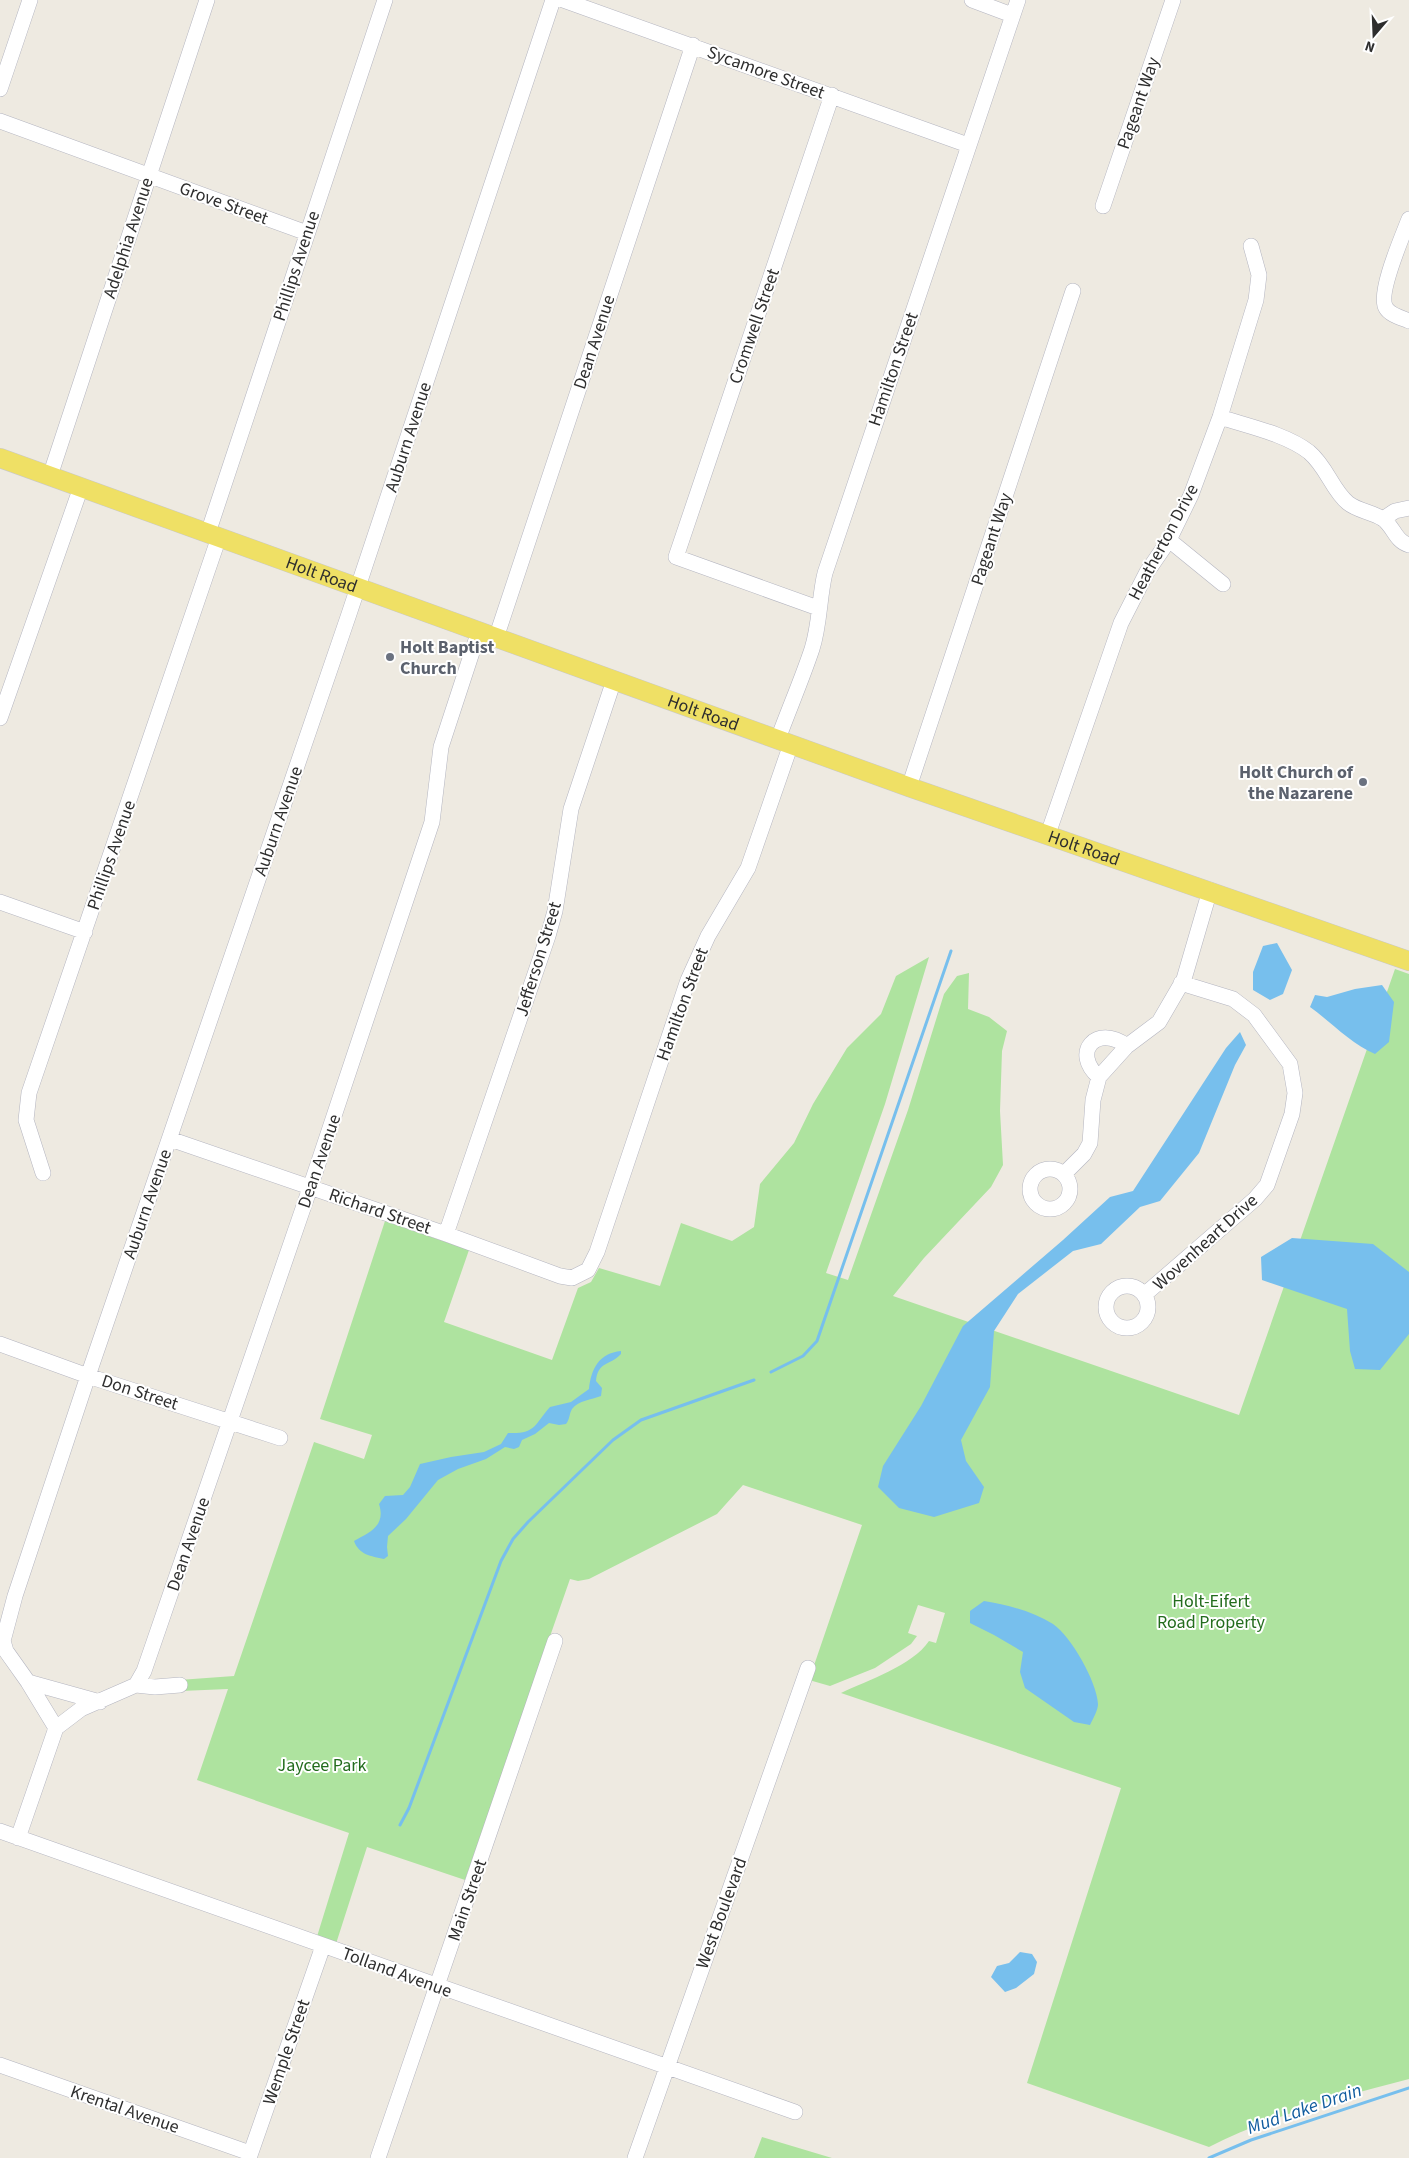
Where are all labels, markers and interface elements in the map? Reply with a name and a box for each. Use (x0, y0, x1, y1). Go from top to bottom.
north arrow (1349, 10, 1399, 60)
text: N (1362, 35, 1378, 57)
street label: Sycamore Street (704, 40, 828, 105)
street label: Pageant Way (1111, 53, 1166, 153)
street label: Adelphia Avenue (97, 174, 160, 302)
street label: Grove Street (176, 176, 272, 231)
street label: Phillips Avenue (267, 208, 326, 325)
street label: Cromwell Street (723, 265, 786, 387)
street label: Dean Avenue (567, 292, 621, 393)
street label: Hamilton Street (862, 309, 925, 429)
street label: Auburn Avenue (379, 379, 438, 495)
street label: Heatherton Drive (1122, 480, 1205, 605)
street label: Pageant Way (965, 489, 1018, 589)
street label: Holt Road (282, 550, 361, 599)
place label: Holt Baptist Church (400, 635, 494, 681)
marker: Holt Baptist Church (384, 651, 396, 663)
street label: Holt Road (664, 689, 742, 737)
place label: Holt Church of the Nazarene (1239, 760, 1354, 806)
street label: Auburn Avenue (248, 763, 309, 879)
marker: Holt Church of the Nazarene (1357, 776, 1369, 788)
street label: Phillips Avenue (81, 797, 142, 913)
street label: Holt Road (1045, 824, 1123, 872)
street label: Jefferson Street (509, 899, 568, 1020)
street label: Hamilton Street (650, 944, 715, 1064)
street label: Dean Avenue (292, 1111, 347, 1211)
street label: Auburn Avenue (117, 1146, 178, 1262)
street label: Richard Street (325, 1182, 434, 1241)
street label: Wovenheart Drive (1147, 1188, 1263, 1296)
street label: Don Street (98, 1368, 181, 1417)
street label: Dean Avenue (161, 1494, 216, 1594)
park label: Holt-Eifert Road Property (1157, 1589, 1266, 1635)
park label: Jaycee Park (278, 1753, 367, 1778)
street label: West Boulevard (690, 1854, 753, 1972)
street label: Main Street (442, 1856, 493, 1944)
street label: Tolland Avenue (338, 1941, 455, 2004)
street label: Wemple Street (257, 1996, 316, 2108)
water label: Mud Lake Drain (1243, 2077, 1366, 2142)
street label: Krental Avenue (67, 2079, 183, 2140)

